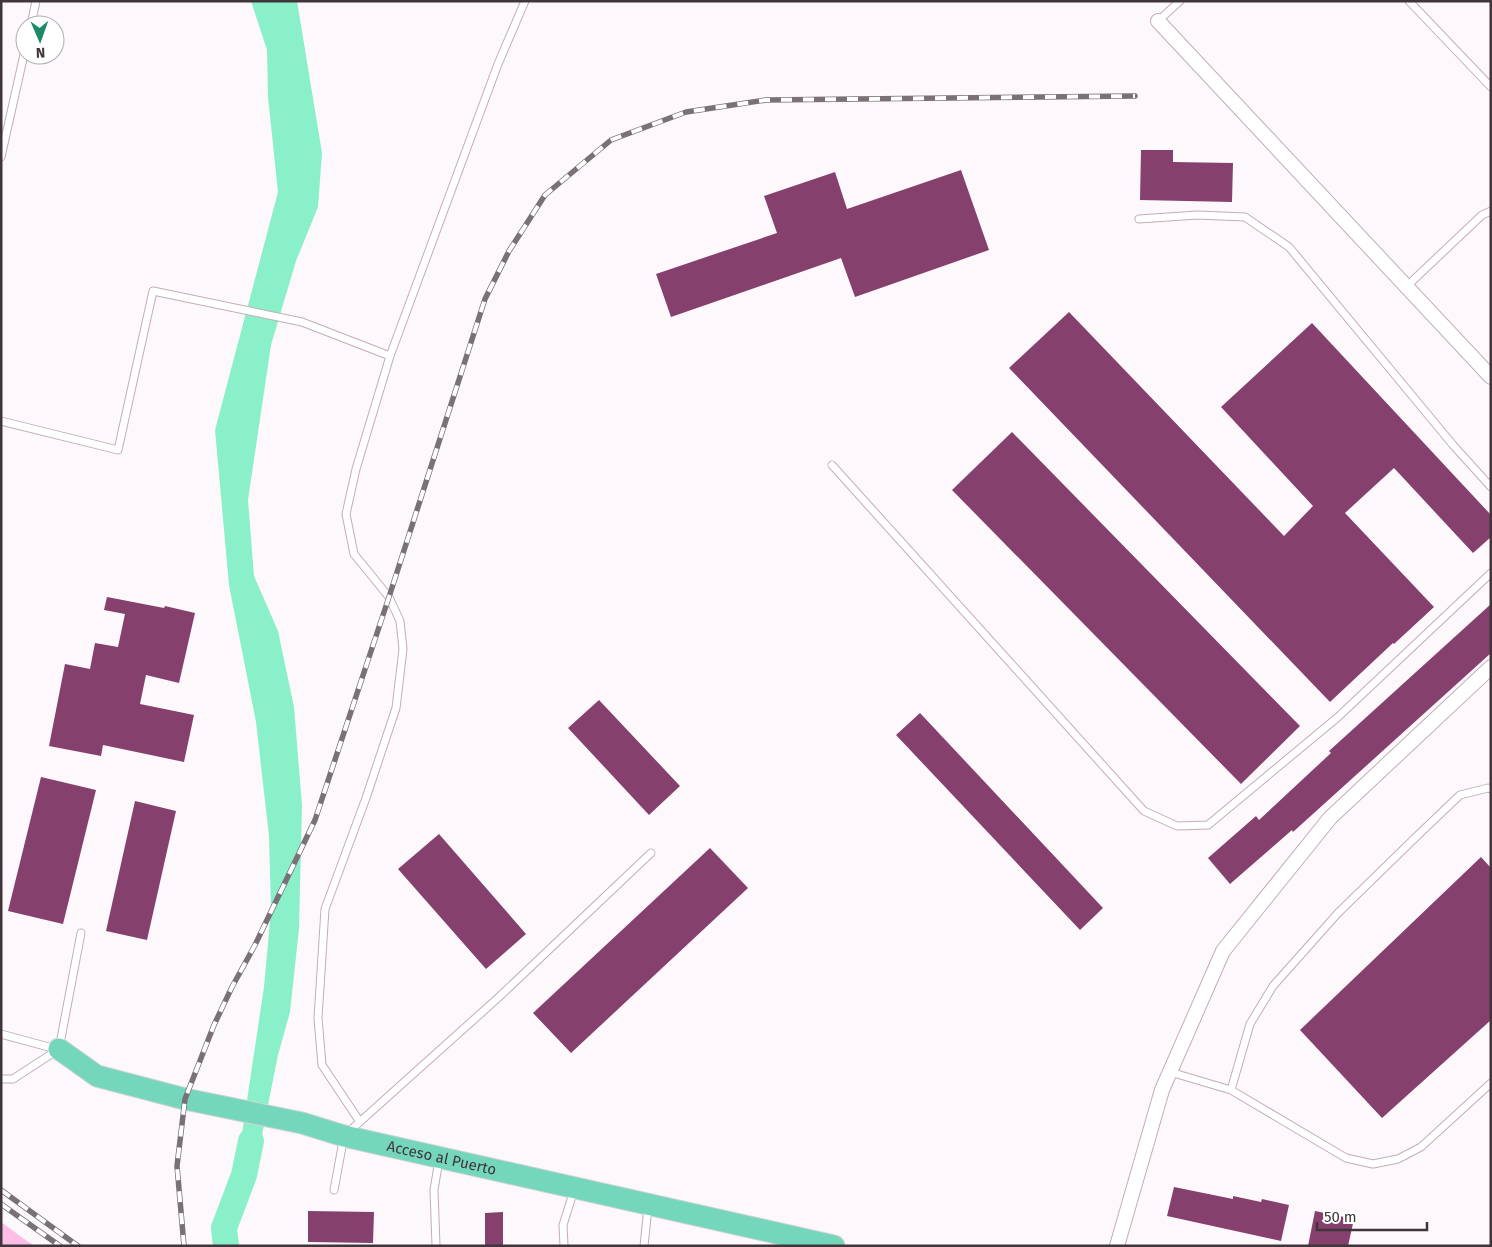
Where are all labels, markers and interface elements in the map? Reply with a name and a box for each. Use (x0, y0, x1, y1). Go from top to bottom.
north arrow (15, 15, 65, 65)
text: N (35, 44, 45, 61)
street label: Acceso al Puerto (385, 1137, 498, 1179)
scale bar (1317, 1200, 1427, 1232)
text: 50 m (1324, 1208, 1357, 1226)

